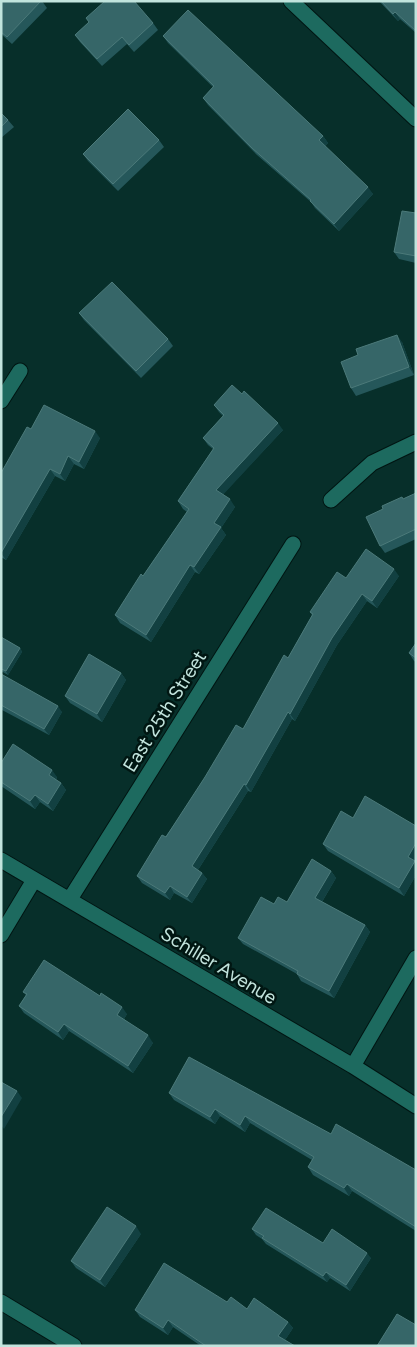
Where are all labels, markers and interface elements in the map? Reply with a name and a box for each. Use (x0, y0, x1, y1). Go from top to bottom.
street label: East 25th Street (118, 646, 211, 776)
street label: Schiller Avenue (157, 922, 281, 1009)

